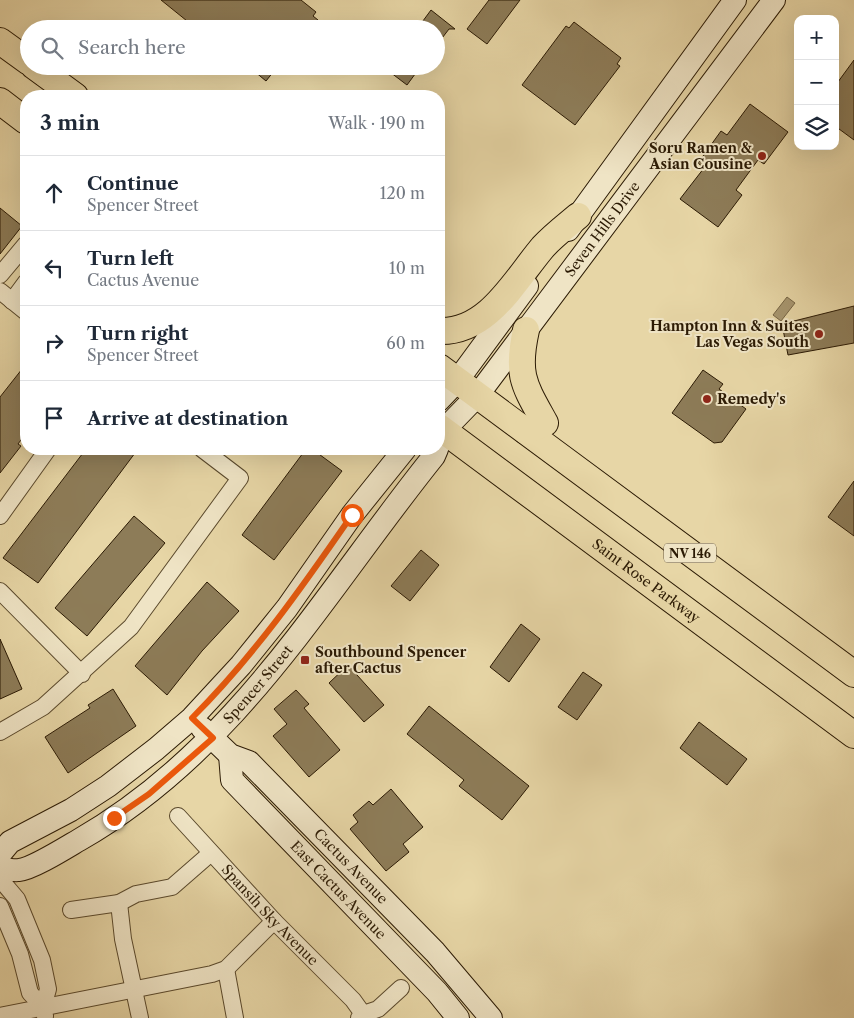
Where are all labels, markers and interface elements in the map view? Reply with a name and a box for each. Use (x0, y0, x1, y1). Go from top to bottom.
map controls (794, 15, 839, 150)
button: + (794, 15, 839, 60)
search box (20, 20, 445, 75)
icon: search (38, 34, 66, 62)
text: Search here (78, 36, 186, 59)
button: − (794, 60, 839, 105)
button: layers (794, 105, 839, 150)
text: 3 min (40, 110, 100, 135)
text: Walk · 190 m (328, 113, 425, 133)
place label: Soru Ramen & Asian Cousine (649, 139, 753, 173)
marker: Soru Ramen & Asian Cousine (756, 150, 768, 162)
text: Continue (87, 172, 179, 195)
street label: Seven Hills Drive (561, 178, 644, 280)
icon: ahead (40, 179, 68, 207)
text: 120 m (380, 183, 425, 203)
text: Spencer Street (87, 195, 199, 215)
text: Turn left (87, 247, 174, 270)
icon: left (40, 254, 68, 282)
text: 10 m (389, 258, 425, 278)
text: Cactus Avenue (87, 270, 199, 290)
place label: Hampton Inn & Suites Las Vegas South (650, 317, 809, 351)
text: Turn right (87, 322, 188, 345)
marker: Hampton Inn & Suites Las Vegas South (813, 328, 825, 340)
icon: right (40, 329, 68, 357)
text: 60 m (386, 333, 425, 353)
text: Spencer Street (87, 345, 199, 365)
place label: Remedy's (717, 390, 786, 408)
marker: Remedy's (701, 393, 713, 405)
icon: arrive (40, 404, 68, 432)
text: Arrive at destination (87, 407, 288, 430)
route start (341, 504, 364, 527)
street label: Saint Rose Parkway (589, 535, 704, 627)
road number: NV 146 (664, 544, 716, 562)
street label: Spencer Street (219, 641, 297, 728)
place label: Southbound Spencer after Cactus (315, 643, 466, 677)
marker: Southbound Spencer after Cactus (299, 654, 311, 666)
route end (103, 807, 126, 830)
street label: Cactus Avenue (310, 825, 392, 908)
street label: East Cactus Avenue (287, 837, 390, 943)
street label: Spansih Sky Avenue (218, 861, 322, 969)

